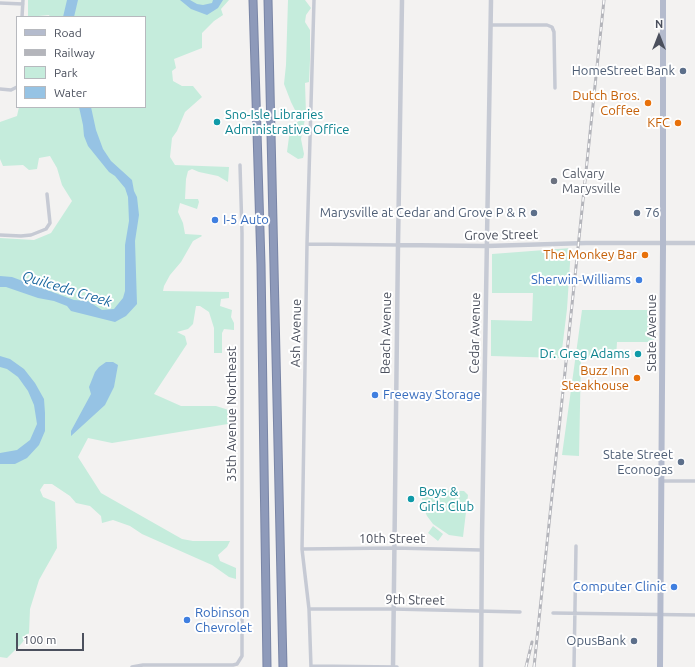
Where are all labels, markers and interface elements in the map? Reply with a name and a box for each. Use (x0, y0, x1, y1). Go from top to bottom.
legend (16, 16, 146, 108)
north arrow (639, 16, 679, 56)
text: N (655, 18, 663, 30)
text: Road (54, 26, 82, 39)
text: Railway (54, 46, 95, 59)
place label: HomeStreet Bank (572, 63, 675, 79)
text: Park (54, 66, 78, 79)
marker: HomeStreet Bank (678, 66, 688, 76)
text: Water (54, 86, 87, 99)
place label: Dutch Bros. Coffee (572, 88, 640, 119)
marker: Dutch Bros. Coffee (643, 98, 653, 108)
place label: Sno-Isle Libraries Administrative Office (225, 107, 349, 138)
place label: KFC (647, 115, 670, 131)
marker: Sno-Isle Libraries Administrative Office (212, 117, 222, 127)
marker: KFC (673, 118, 683, 128)
place label: Calvary Marysville (562, 166, 621, 197)
marker: Calvary Marysville (549, 176, 559, 186)
place label: Marysville at Cedar and Grove P & R (320, 205, 526, 221)
place label: 76 (645, 205, 660, 221)
marker: Marysville at Cedar and Grove P & R (529, 208, 539, 218)
marker: 76 (632, 208, 642, 218)
place label: I-5 Auto (223, 212, 269, 228)
marker: I-5 Auto (210, 215, 220, 225)
street label: Grove Street (464, 227, 538, 243)
place label: The Monkey Bar (543, 247, 637, 263)
marker: The Monkey Bar (640, 250, 650, 260)
water label: Quilceda Creek (20, 267, 114, 311)
place label: Sherwin-Williams (531, 272, 631, 288)
marker: Sherwin-Williams (634, 275, 644, 285)
street label: Beach Avenue (377, 292, 395, 374)
street label: Cedar Avenue (466, 292, 484, 374)
street label: State Avenue (644, 294, 660, 372)
street label: Ash Avenue (288, 299, 304, 367)
street label: 35th Avenue Northeast (224, 346, 240, 482)
place label: Dr. Greg Adams (540, 346, 630, 362)
marker: Dr. Greg Adams (633, 349, 643, 359)
place label: Buzz Inn Steakhouse (561, 363, 629, 394)
marker: Buzz Inn Steakhouse (632, 373, 642, 383)
place label: Freeway Storage (383, 387, 481, 403)
marker: Freeway Storage (370, 390, 380, 400)
place label: State Street Econogas (603, 447, 673, 478)
marker: State Street Econogas (676, 457, 686, 467)
place label: Boys & Girls Club (419, 484, 474, 515)
marker: Boys & Girls Club (406, 494, 416, 504)
street label: 10th Street (359, 531, 425, 547)
place label: Computer Clinic (573, 579, 666, 595)
marker: Computer Clinic (669, 582, 679, 592)
street label: 9th Street (385, 592, 445, 608)
place label: Robinson Chevrolet (195, 605, 252, 636)
marker: Robinson Chevrolet (182, 615, 192, 625)
scale bar (18, 625, 86, 651)
text: 100 m (23, 633, 56, 646)
place label: OpusBank (566, 633, 626, 649)
marker: OpusBank (629, 636, 639, 646)

